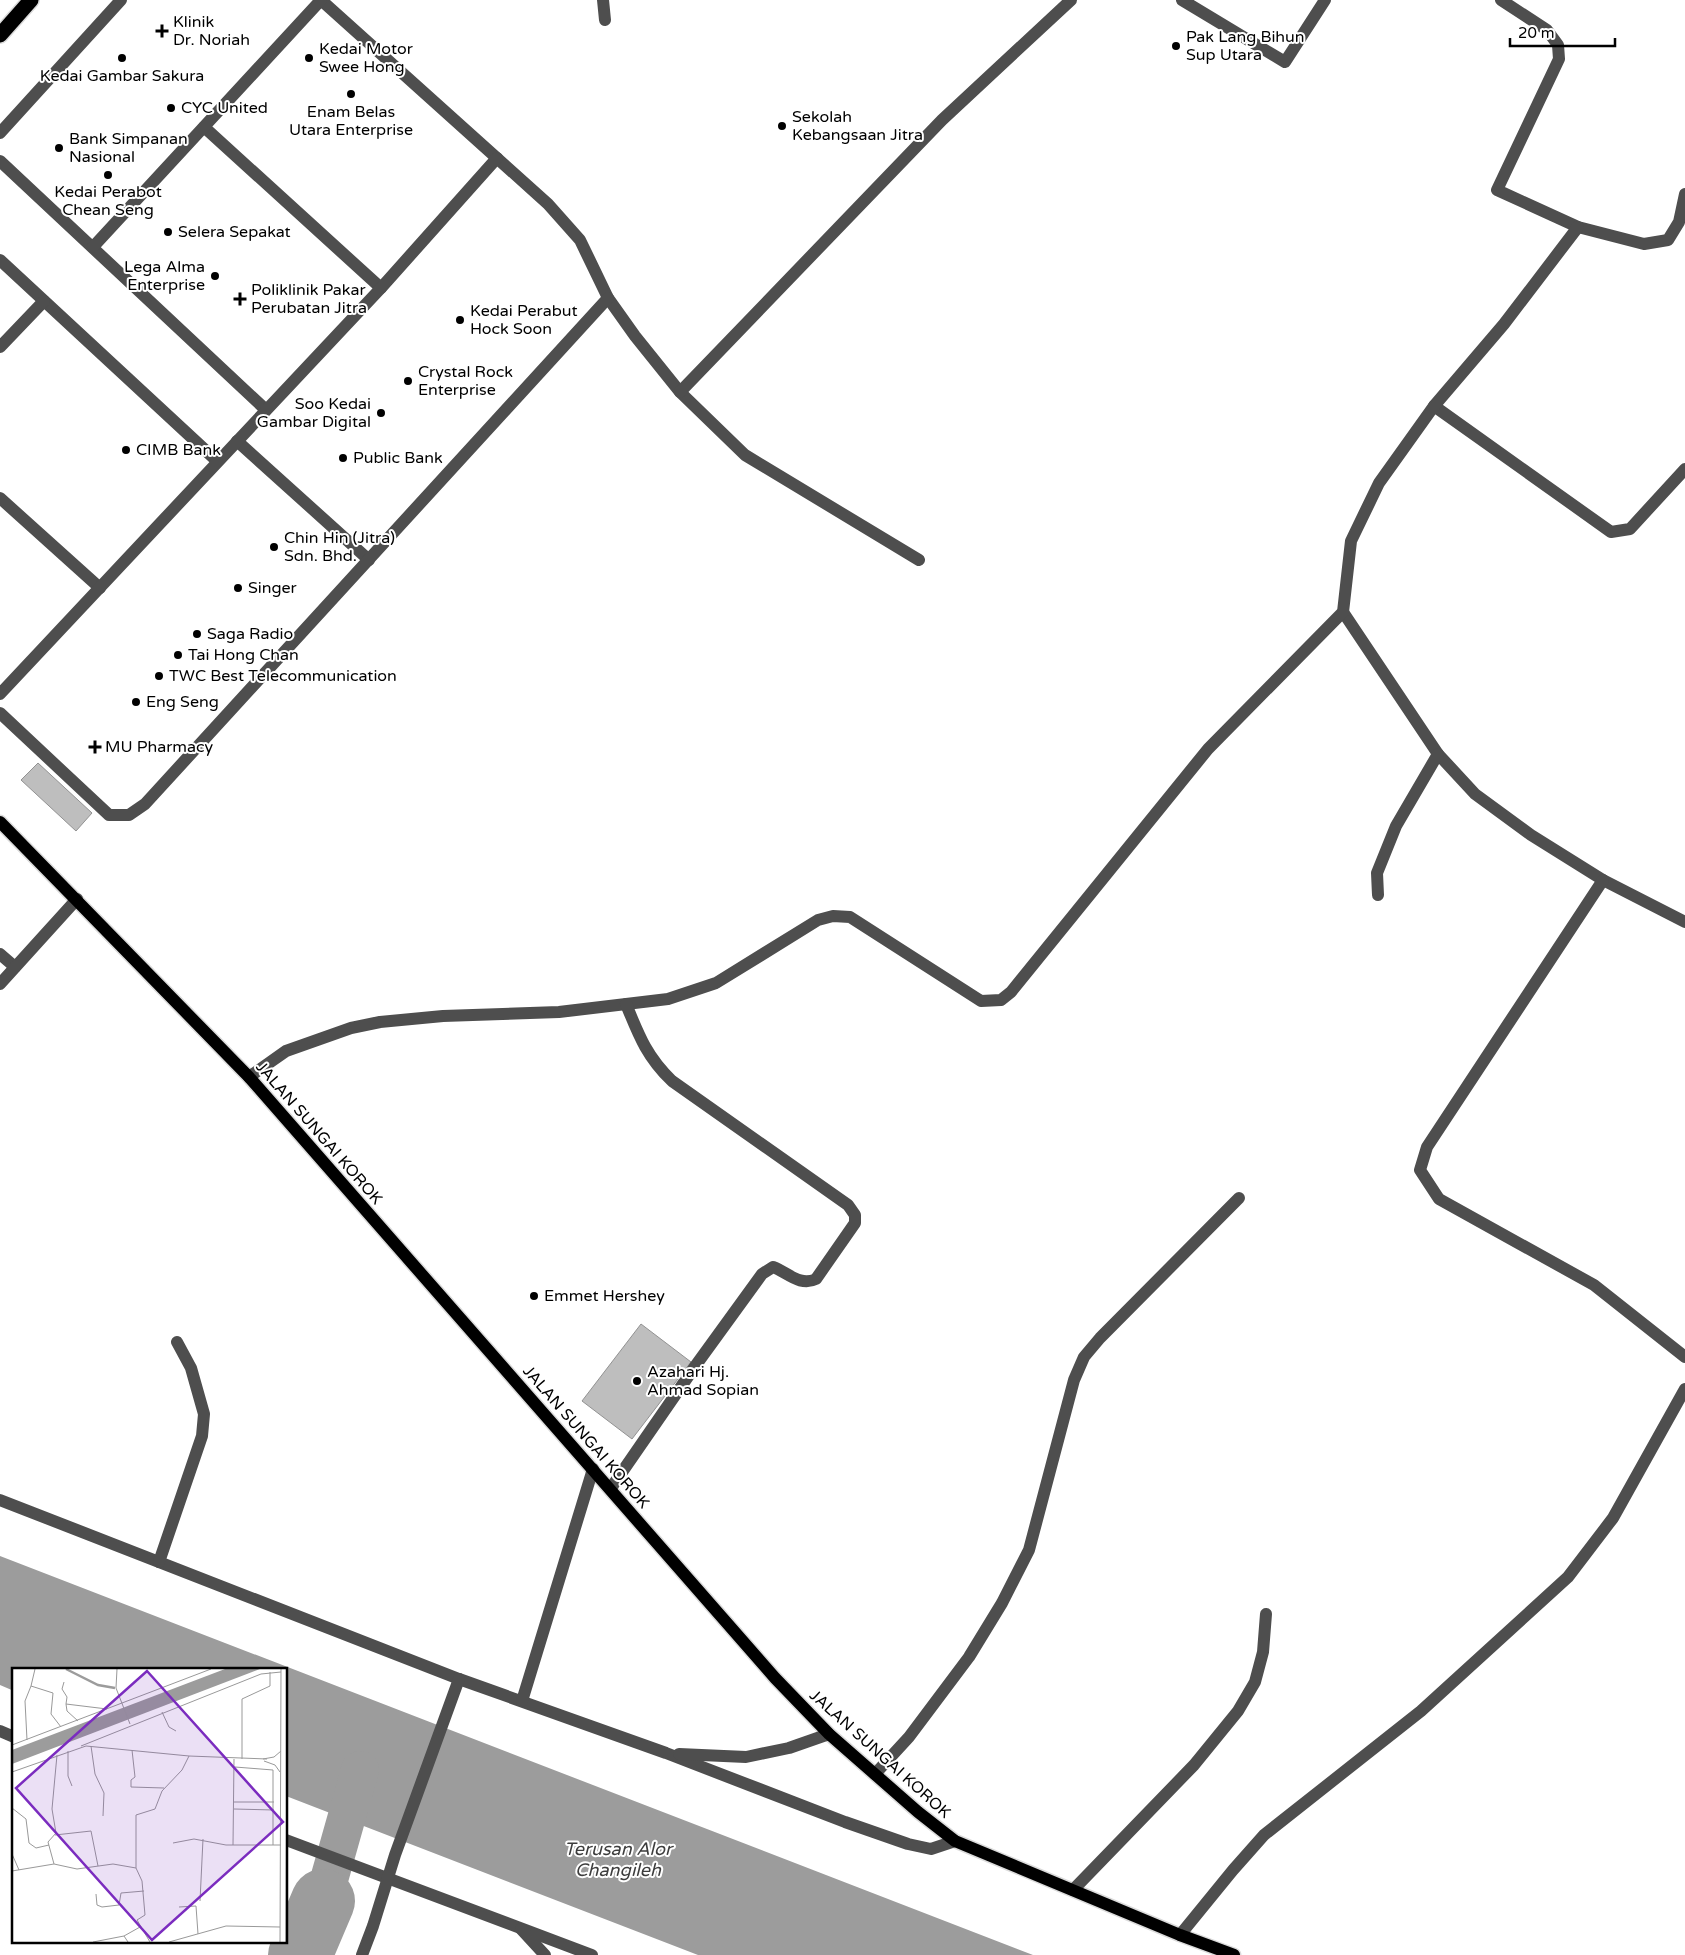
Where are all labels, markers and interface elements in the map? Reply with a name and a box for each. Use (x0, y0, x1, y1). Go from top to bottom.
place label: Klinik Dr. Noriah (173, 12, 250, 50)
scale bar (1510, 15, 1615, 47)
marker: Klinik Dr. Noriah (155, 24, 169, 38)
text: 20 m (1518, 24, 1555, 42)
place label: Pak Lang Bihun Sup Utara (1186, 27, 1305, 65)
place label: Kedai Motor Swee Hong (319, 39, 414, 77)
marker: Pak Lang Bihun Sup Utara (1170, 40, 1182, 52)
marker: Kedai Gambar Sakura (116, 52, 128, 64)
marker: Kedai Motor Swee Hong (303, 52, 315, 64)
place label: Kedai Gambar Sakura (40, 66, 204, 86)
marker: Enam Belas Utara Enterprise (345, 88, 357, 100)
place label: CYC United (181, 98, 268, 118)
marker: CYC United (165, 102, 177, 114)
place label: Enam Belas Utara Enterprise (289, 102, 413, 140)
place label: Sekolah Kebangsaan Jitra (792, 107, 923, 145)
marker: Sekolah Kebangsaan Jitra (776, 120, 788, 132)
place label: Bank Simpanan Nasional (69, 129, 188, 167)
marker: Bank Simpanan Nasional (53, 142, 65, 154)
marker: Kedai Perabot Chean Seng (102, 169, 114, 181)
place label: Kedai Perabot Chean Seng (54, 182, 162, 220)
place label: Selera Sepakat (178, 222, 291, 242)
marker: Selera Sepakat (162, 226, 174, 238)
place label: Lega Alma Enterprise (124, 257, 205, 295)
marker: Lega Alma Enterprise (209, 270, 221, 282)
place label: Poliklinik Pakar Perubatan Jitra (251, 280, 367, 318)
marker: Poliklinik Pakar Perubatan Jitra (233, 292, 247, 306)
place label: Kedai Perabut Hock Soon (470, 301, 578, 339)
marker: Kedai Perabut Hock Soon (454, 314, 466, 326)
place label: Crystal Rock Enterprise (418, 362, 513, 400)
marker: Crystal Rock Enterprise (402, 375, 414, 387)
place label: Soo Kedai Gambar Digital (257, 394, 371, 432)
marker: Soo Kedai Gambar Digital (375, 407, 387, 419)
place label: CIMB Bank (136, 440, 221, 460)
marker: CIMB Bank (120, 444, 132, 456)
place label: Public Bank (353, 448, 443, 468)
marker: Public Bank (337, 452, 349, 464)
place label: Chin Hin (Jitra) Sdn. Bhd. (284, 528, 395, 566)
marker: Chin Hin (Jitra) Sdn. Bhd. (268, 541, 280, 553)
place label: Singer (248, 578, 298, 598)
marker: Singer (232, 582, 244, 594)
place label: Saga Radio (207, 624, 293, 644)
marker: Saga Radio (191, 628, 203, 640)
place label: Tai Hong Chan (188, 645, 299, 665)
marker: Tai Hong Chan (172, 649, 184, 661)
place label: TWC Best Telecommunication (169, 666, 397, 686)
marker: TWC Best Telecommunication (153, 670, 165, 682)
place label: Eng Seng (146, 692, 219, 712)
marker: Eng Seng (130, 696, 142, 708)
place label: MU Pharmacy (105, 737, 213, 757)
marker: MU Pharmacy (89, 741, 101, 753)
street label: JALAN SUNGAI KOROK (251, 1057, 387, 1209)
place label: Emmet Hershey (544, 1286, 665, 1306)
marker: Emmet Hershey (528, 1290, 540, 1302)
street label: JALAN SUNGAI KOROK (518, 1361, 654, 1513)
place label: Azahari Hj. Ahmad Sopian (647, 1362, 759, 1400)
marker: Azahari Hj. Ahmad Sopian (631, 1375, 643, 1387)
inset map (12, 1668, 288, 1942)
street label: JALAN SUNGAI KOROK (805, 1685, 955, 1823)
water label: Terusan Alor Changileh (564, 1838, 674, 1881)

